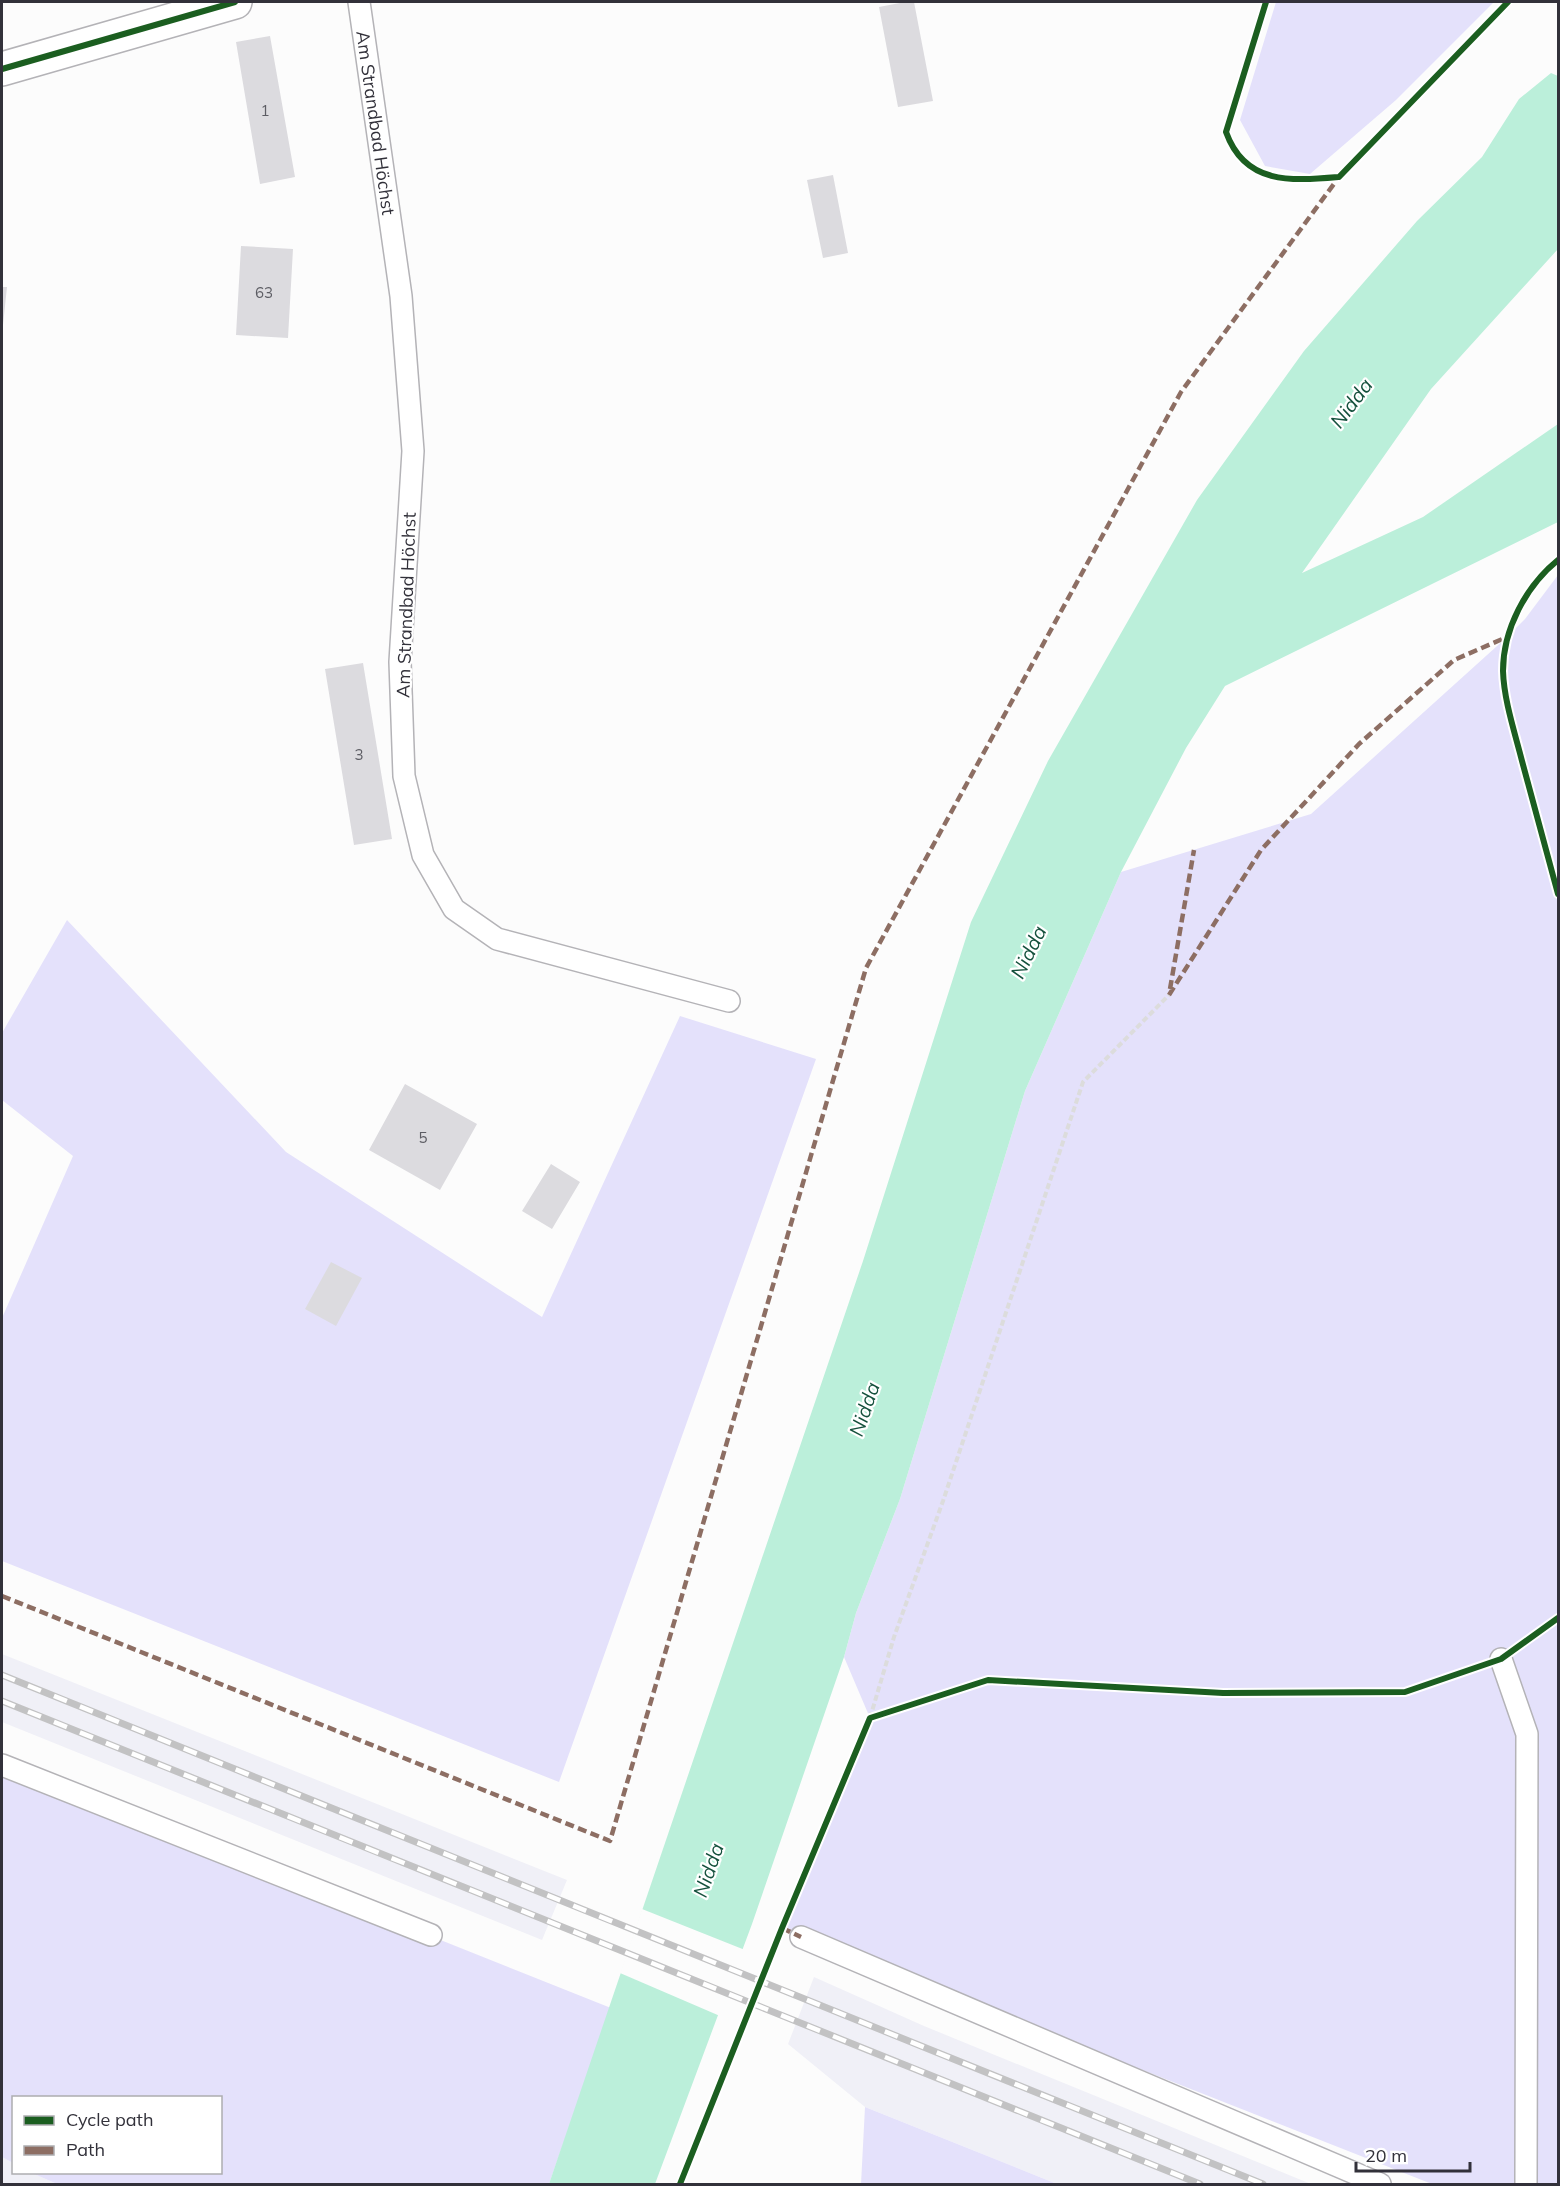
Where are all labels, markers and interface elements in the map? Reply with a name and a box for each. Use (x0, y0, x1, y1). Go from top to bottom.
street label: Am Strandbad Höchst (352, 29, 401, 216)
house number: 1 (260, 101, 270, 120)
house number: 63 (255, 283, 273, 302)
water label: Nidda (1324, 373, 1378, 433)
street label: Am Strandbad Höchst (391, 512, 421, 698)
house number: 3 (354, 745, 364, 764)
water label: Nidda (1005, 921, 1051, 983)
house number: 5 (418, 1128, 428, 1147)
water label: Nidda (843, 1379, 885, 1439)
water label: Nidda (687, 1840, 729, 1900)
legend (12, 2096, 222, 2174)
text: Cycle path (66, 2108, 153, 2131)
scale bar (1356, 2135, 1470, 2173)
text: Path (66, 2138, 105, 2161)
text: 20 m (1365, 2144, 1407, 2167)

